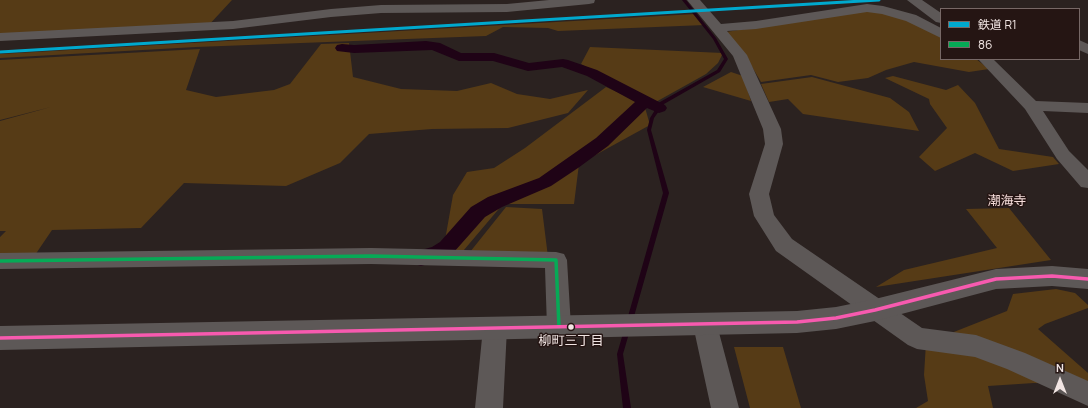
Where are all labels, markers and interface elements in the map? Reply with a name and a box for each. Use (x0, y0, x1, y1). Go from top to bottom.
legend (940, 8, 1080, 60)
text: 鉄道 R1 (978, 16, 1017, 33)
text: 86 (978, 36, 992, 53)
district label: 潮海寺 (988, 193, 1026, 209)
marker: 柳町三丁目 (566, 322, 576, 332)
place label: 柳町三丁目 (539, 333, 603, 349)
north arrow (1040, 360, 1080, 400)
text: N (1056, 360, 1064, 375)

